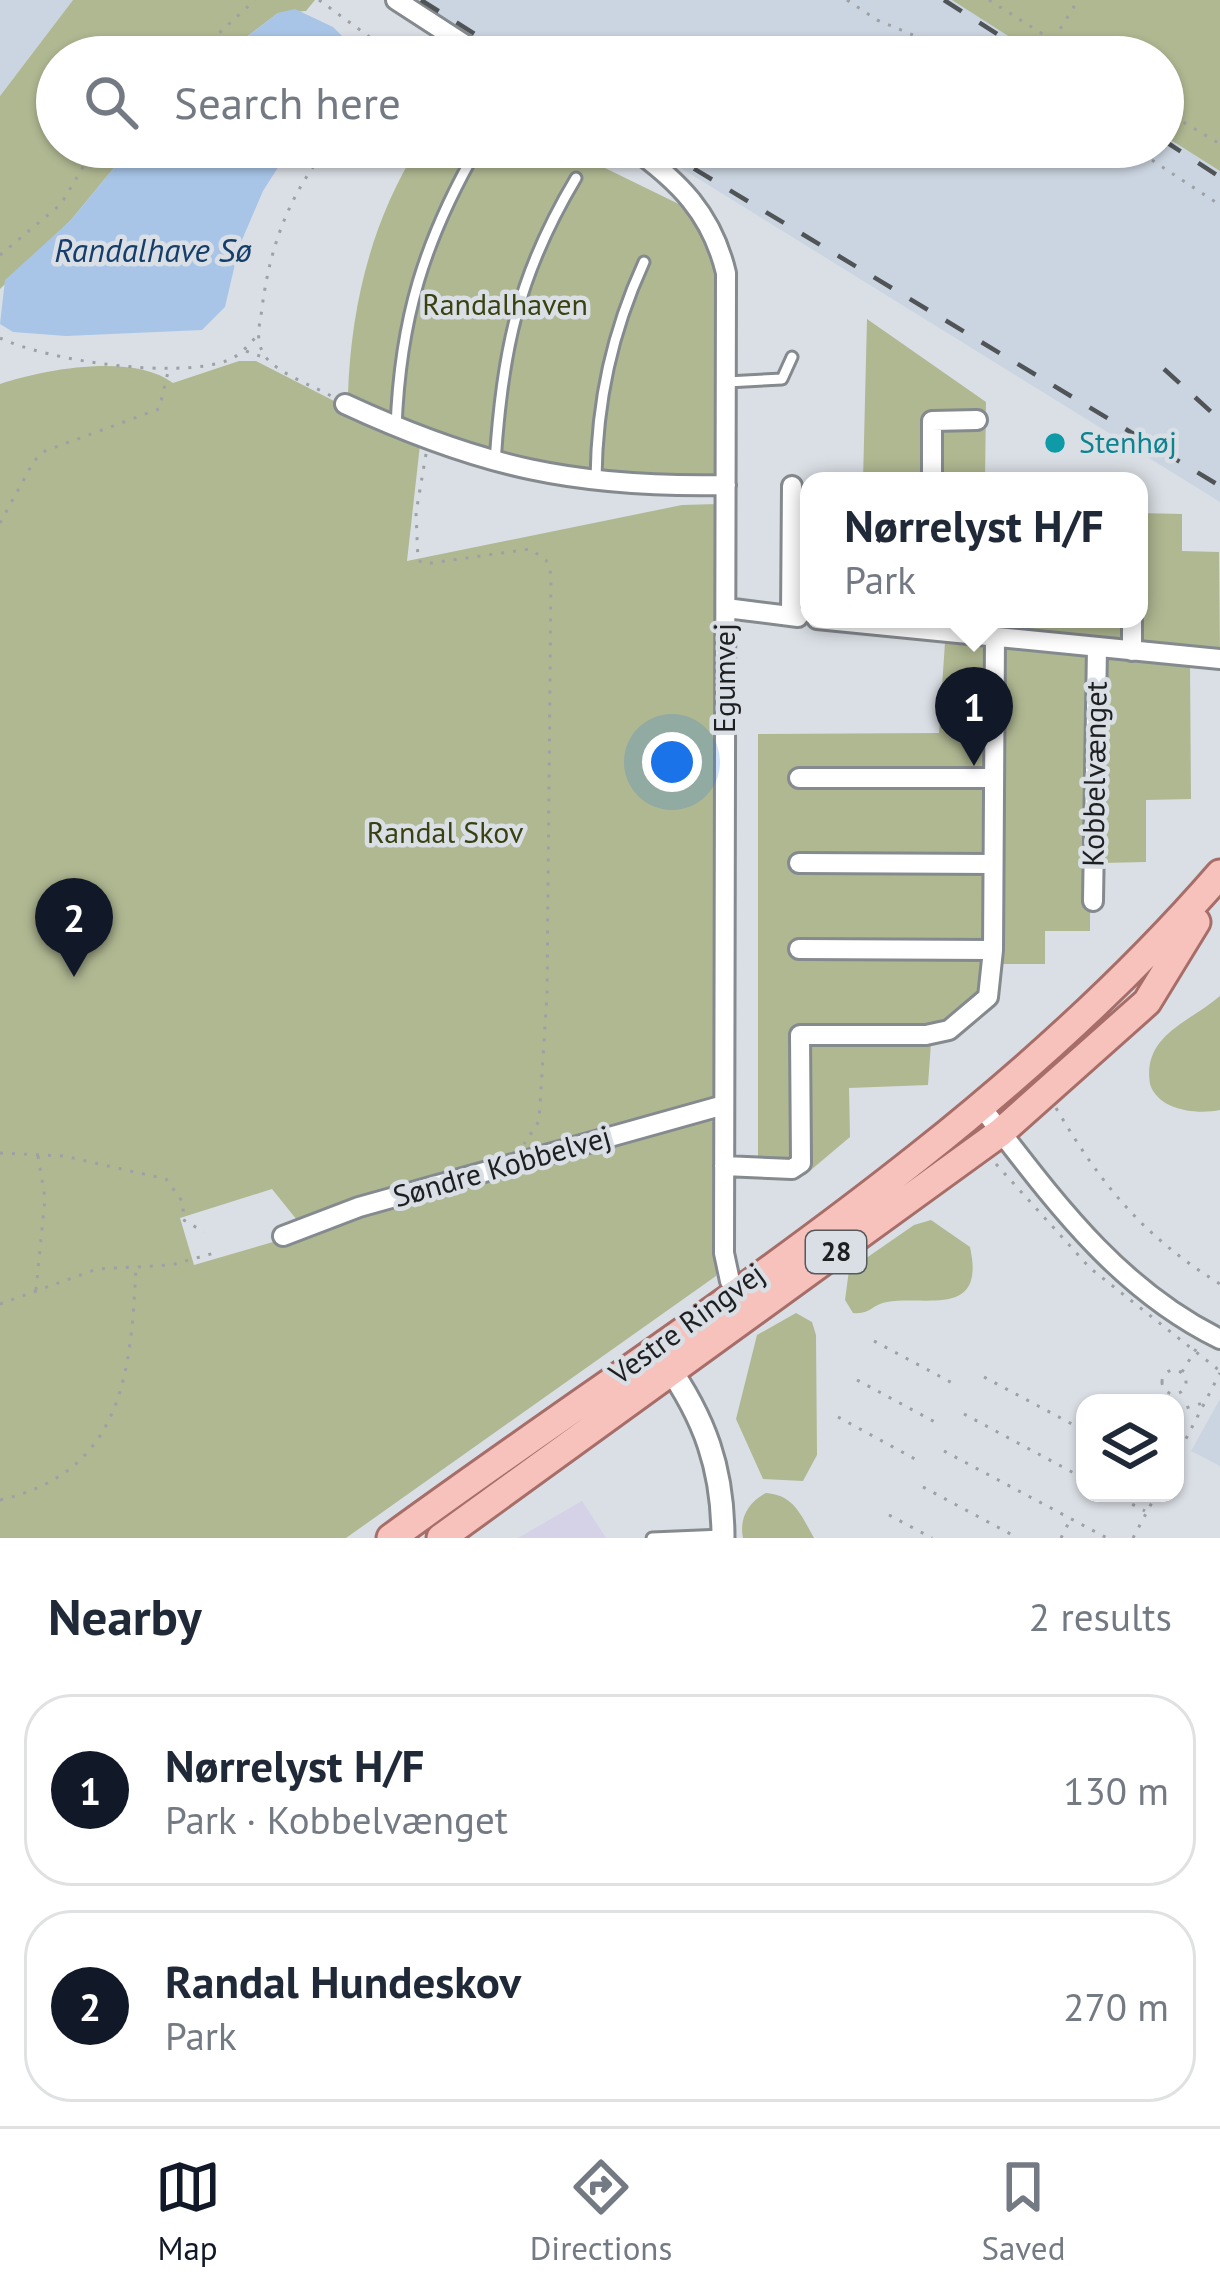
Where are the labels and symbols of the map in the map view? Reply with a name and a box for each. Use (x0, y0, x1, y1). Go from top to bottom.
water label: Randalhave Sø (54, 228, 252, 271)
park label: Randalhaven (422, 284, 588, 323)
place label: Stenhøj (1079, 422, 1177, 461)
marker: Stenhøj (1042, 430, 1068, 456)
street label: Egumvej (704, 623, 743, 733)
pin: 1 (935, 667, 1013, 766)
street label: Kobbelvænget (1072, 681, 1115, 867)
your location (642, 732, 702, 792)
park label: Randal Skov (367, 812, 524, 851)
pin: 2 (35, 878, 113, 977)
street label: Søndre Kobbelvej (388, 1116, 615, 1215)
road number: 28 (806, 1231, 866, 1273)
street label: Vestre Ringvej (600, 1253, 771, 1393)

